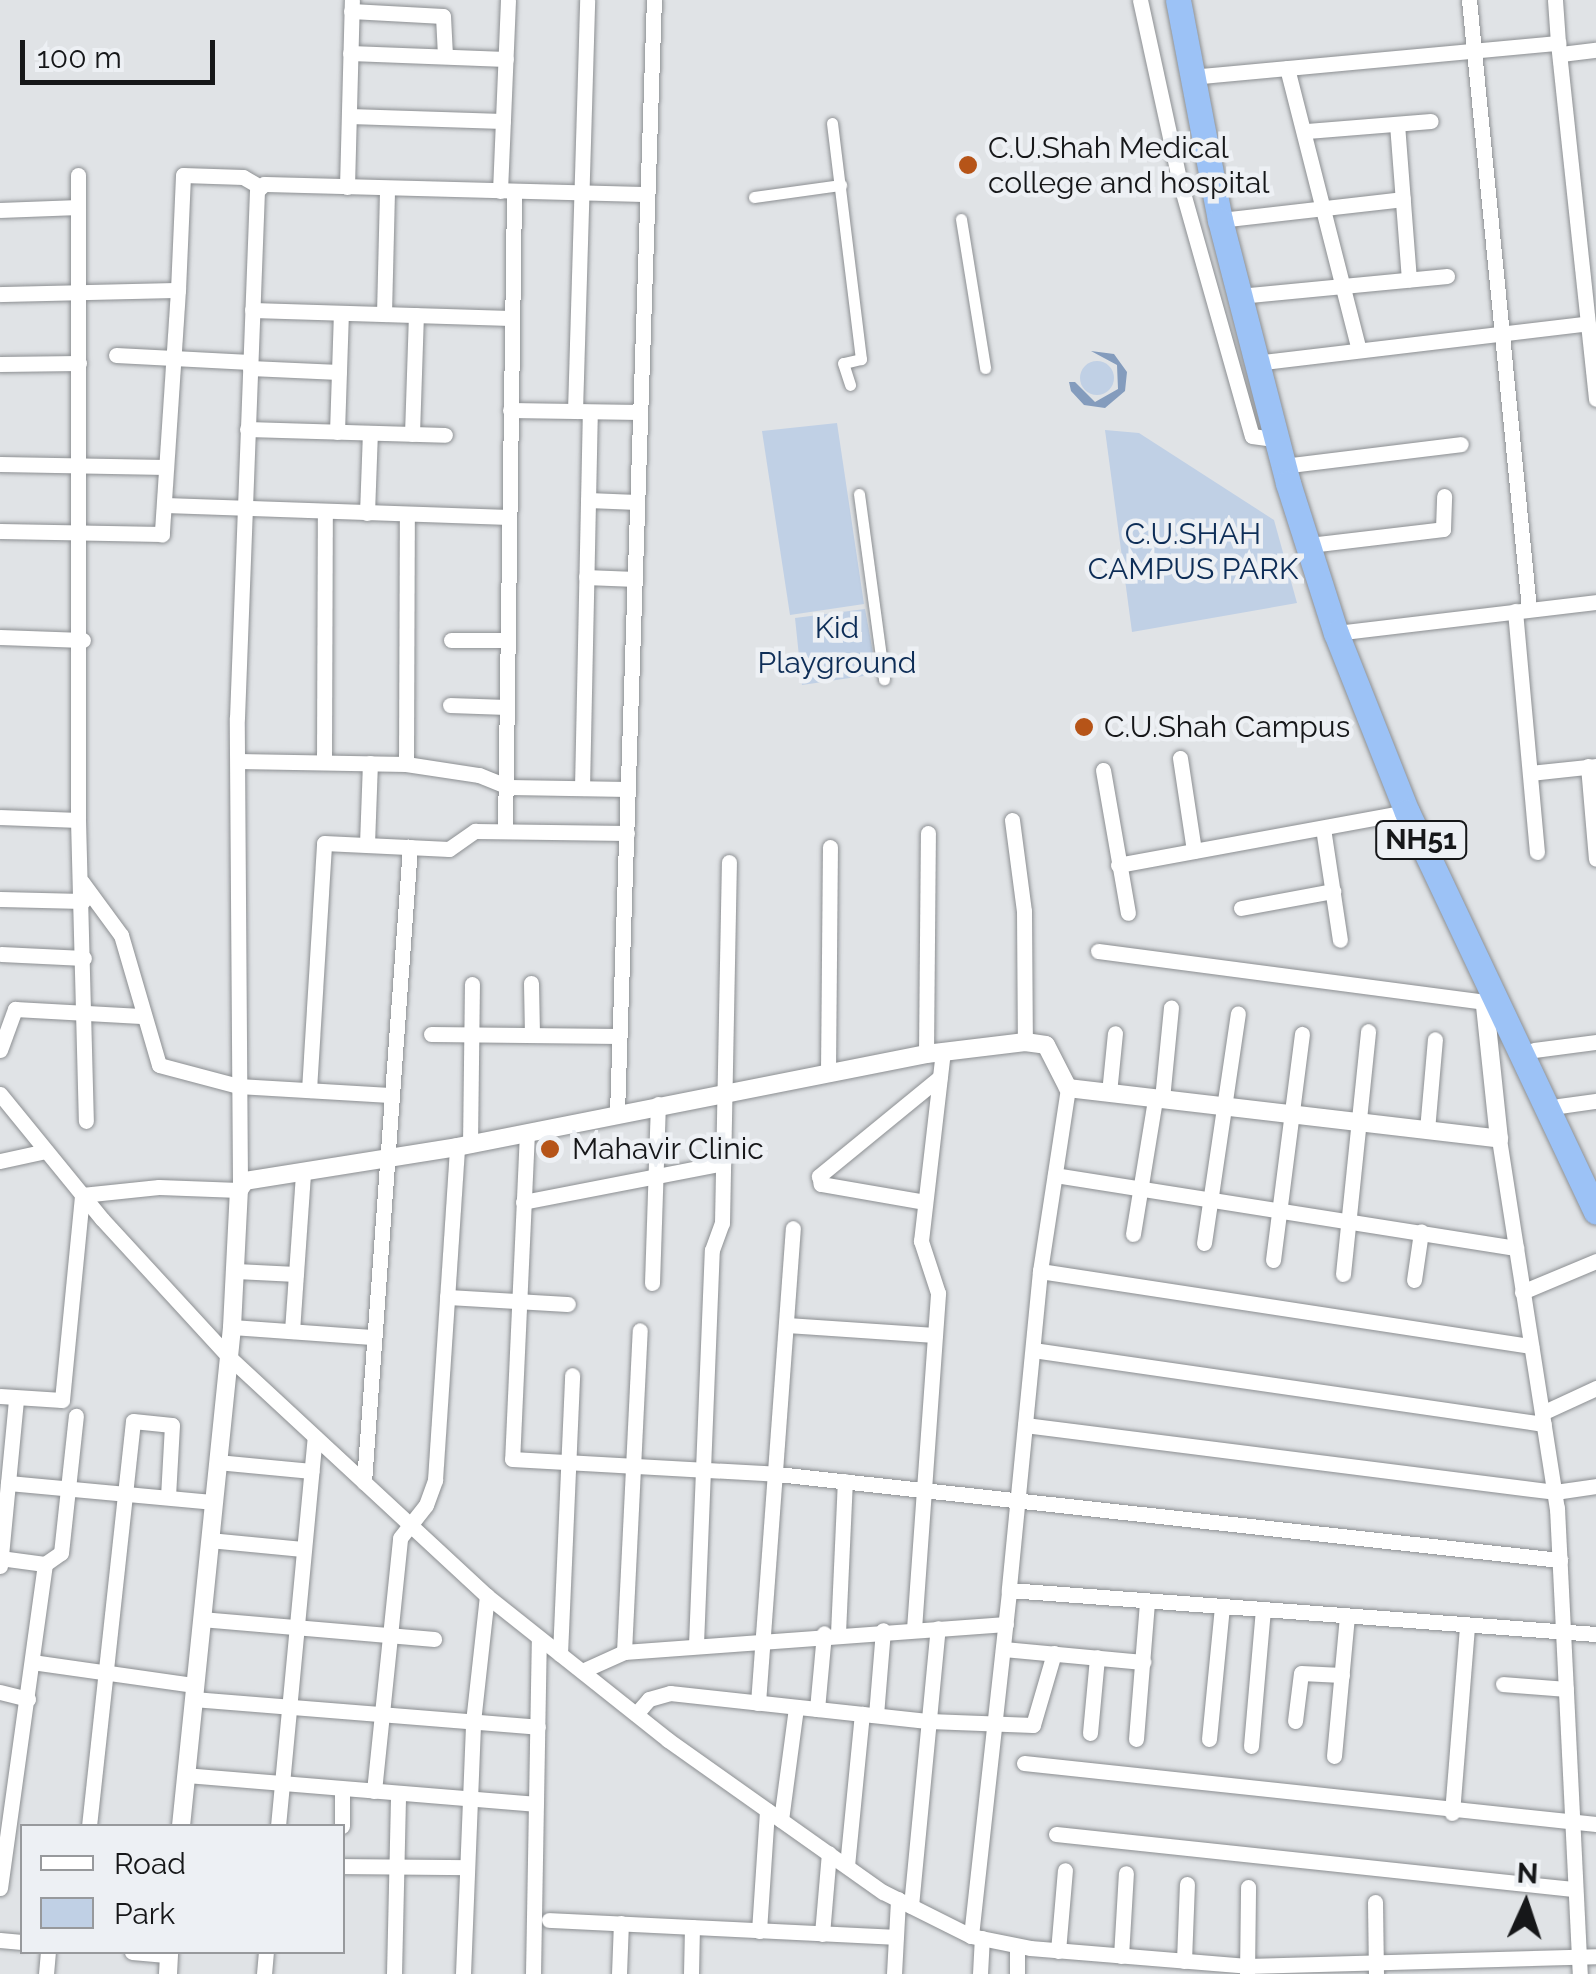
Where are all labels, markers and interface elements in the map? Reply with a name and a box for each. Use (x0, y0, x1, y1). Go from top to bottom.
scale bar (25, 20, 220, 82)
text: 100 m (37, 40, 122, 75)
place label: C.U.Shah Medical college and hospital (988, 130, 1269, 200)
marker: C.U.Shah Medical college and hospital (957, 154, 979, 176)
park label: C.U.SHAH CAMPUS PARK (1088, 516, 1298, 586)
park label: Kid Playground (758, 610, 916, 680)
place label: C.U.Shah Campus (1104, 709, 1350, 745)
marker: C.U.Shah Campus (1073, 716, 1095, 738)
road number: NH51 (1374, 817, 1468, 863)
place label: Mahavir Clinic (572, 1131, 764, 1167)
marker: Mahavir Clinic (537, 1136, 563, 1162)
legend (20, 1824, 345, 1954)
text: Road (114, 1846, 186, 1881)
north arrow (1476, 1854, 1576, 1954)
text: N (1516, 1857, 1539, 1891)
text: Park (114, 1896, 175, 1931)

